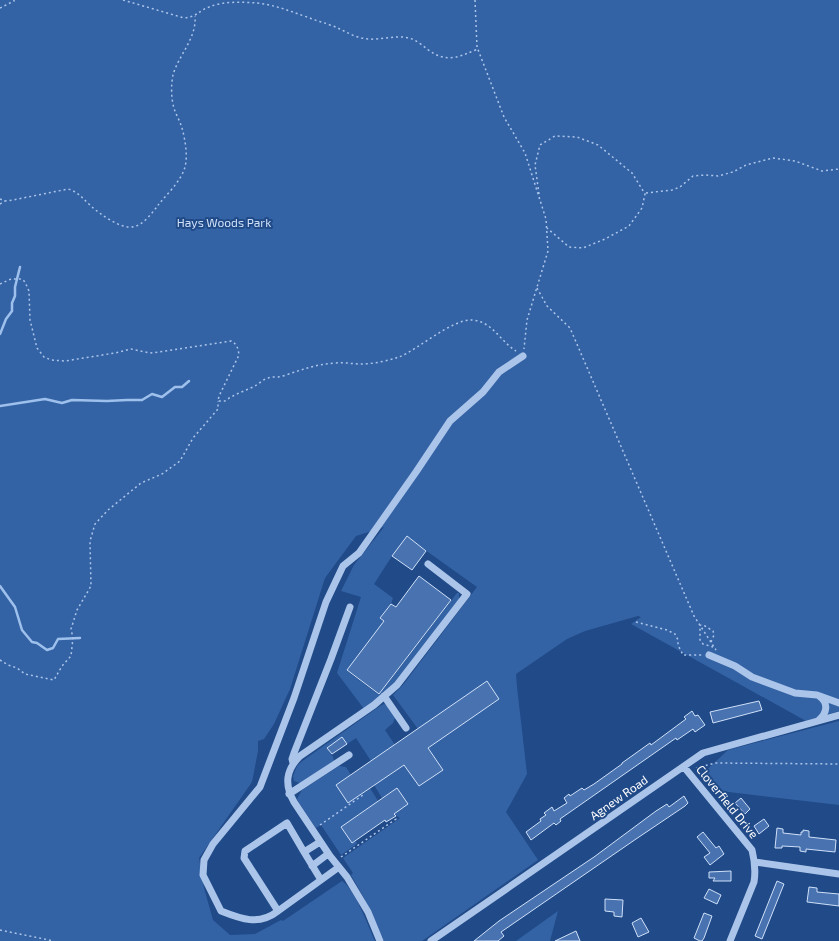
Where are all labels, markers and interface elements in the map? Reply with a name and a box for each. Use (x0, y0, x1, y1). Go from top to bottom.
park label: Hays Woods Park (177, 215, 271, 229)
street label: Cloverfield Drive (694, 762, 762, 841)
street label: Agnew Road (587, 772, 650, 822)

